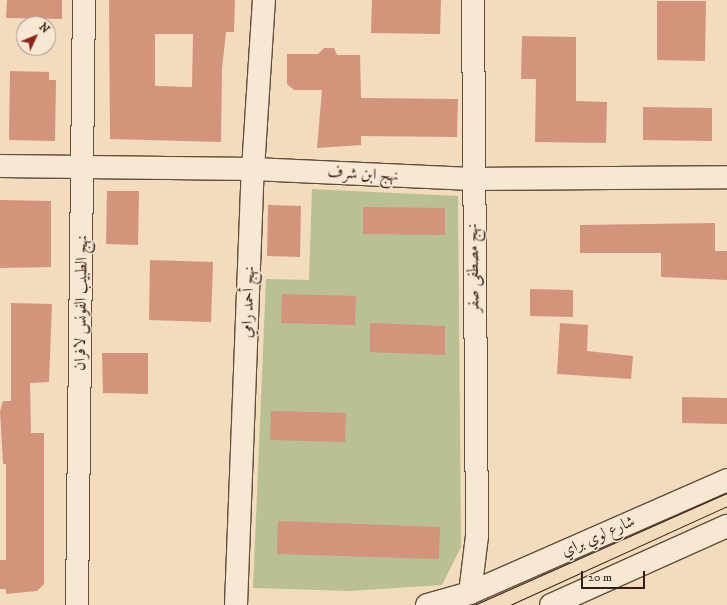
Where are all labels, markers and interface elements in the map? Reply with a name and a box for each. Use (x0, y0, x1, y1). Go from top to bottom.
north arrow (16, 16, 56, 56)
text: N (36, 20, 52, 36)
street label: نهج ابن شرف (327, 163, 399, 185)
street label: نهج مصطفى صفر (463, 223, 483, 313)
street label: نهج الطبيب الفونس لافران (70, 235, 92, 371)
street label: نهج أحمد رامي (237, 266, 259, 338)
street label: شارع لوي براي (558, 511, 638, 561)
scale bar (583, 563, 647, 589)
text: 20 m (588, 570, 612, 585)

